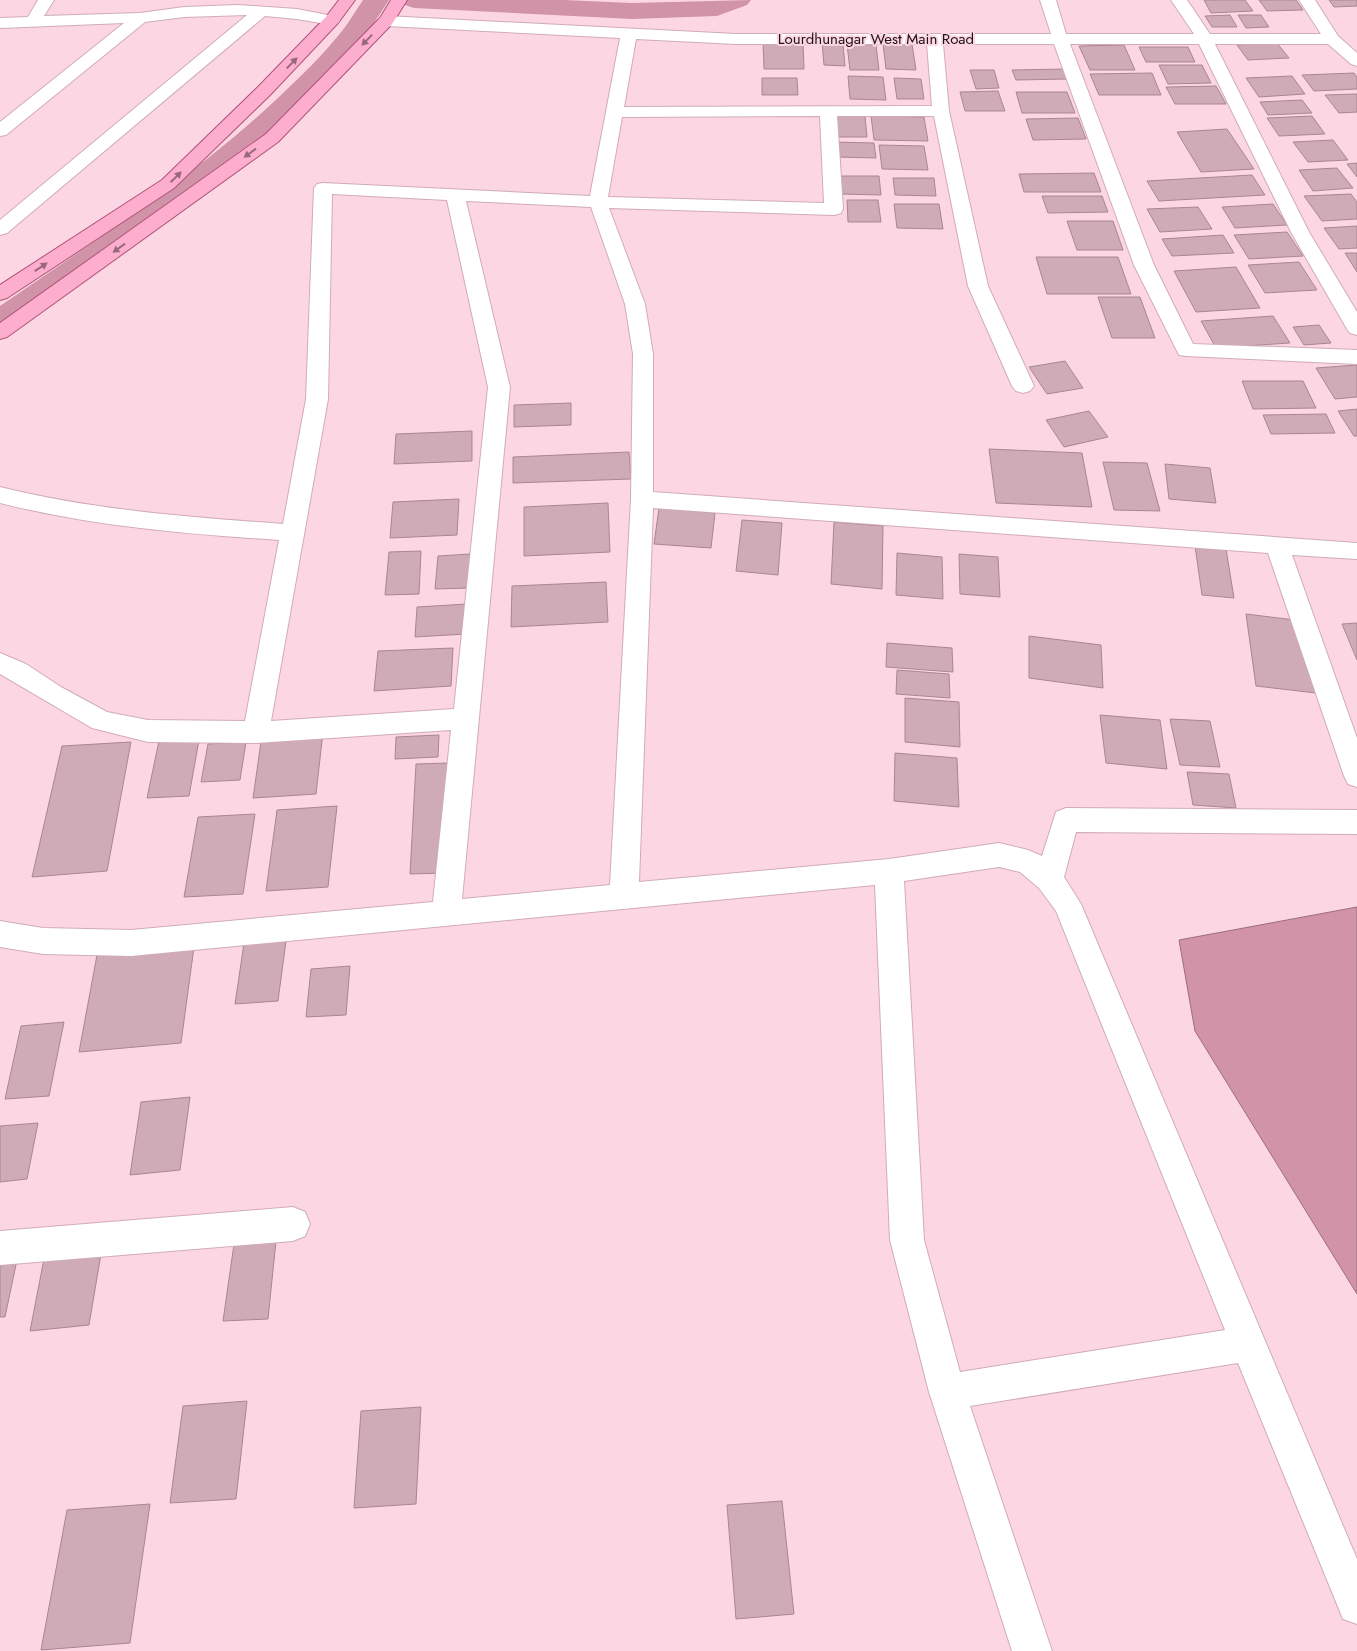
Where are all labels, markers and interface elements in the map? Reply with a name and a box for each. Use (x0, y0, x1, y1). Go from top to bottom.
street label: Lourdhunagar West Main Road (778, 28, 974, 50)
one-way arrow (361, 34, 373, 46)
one-way arrow (285, 57, 297, 69)
one-way arrow (243, 148, 257, 158)
one-way arrow (169, 171, 181, 183)
one-way arrow (112, 243, 125, 253)
one-way arrow (34, 262, 47, 272)

